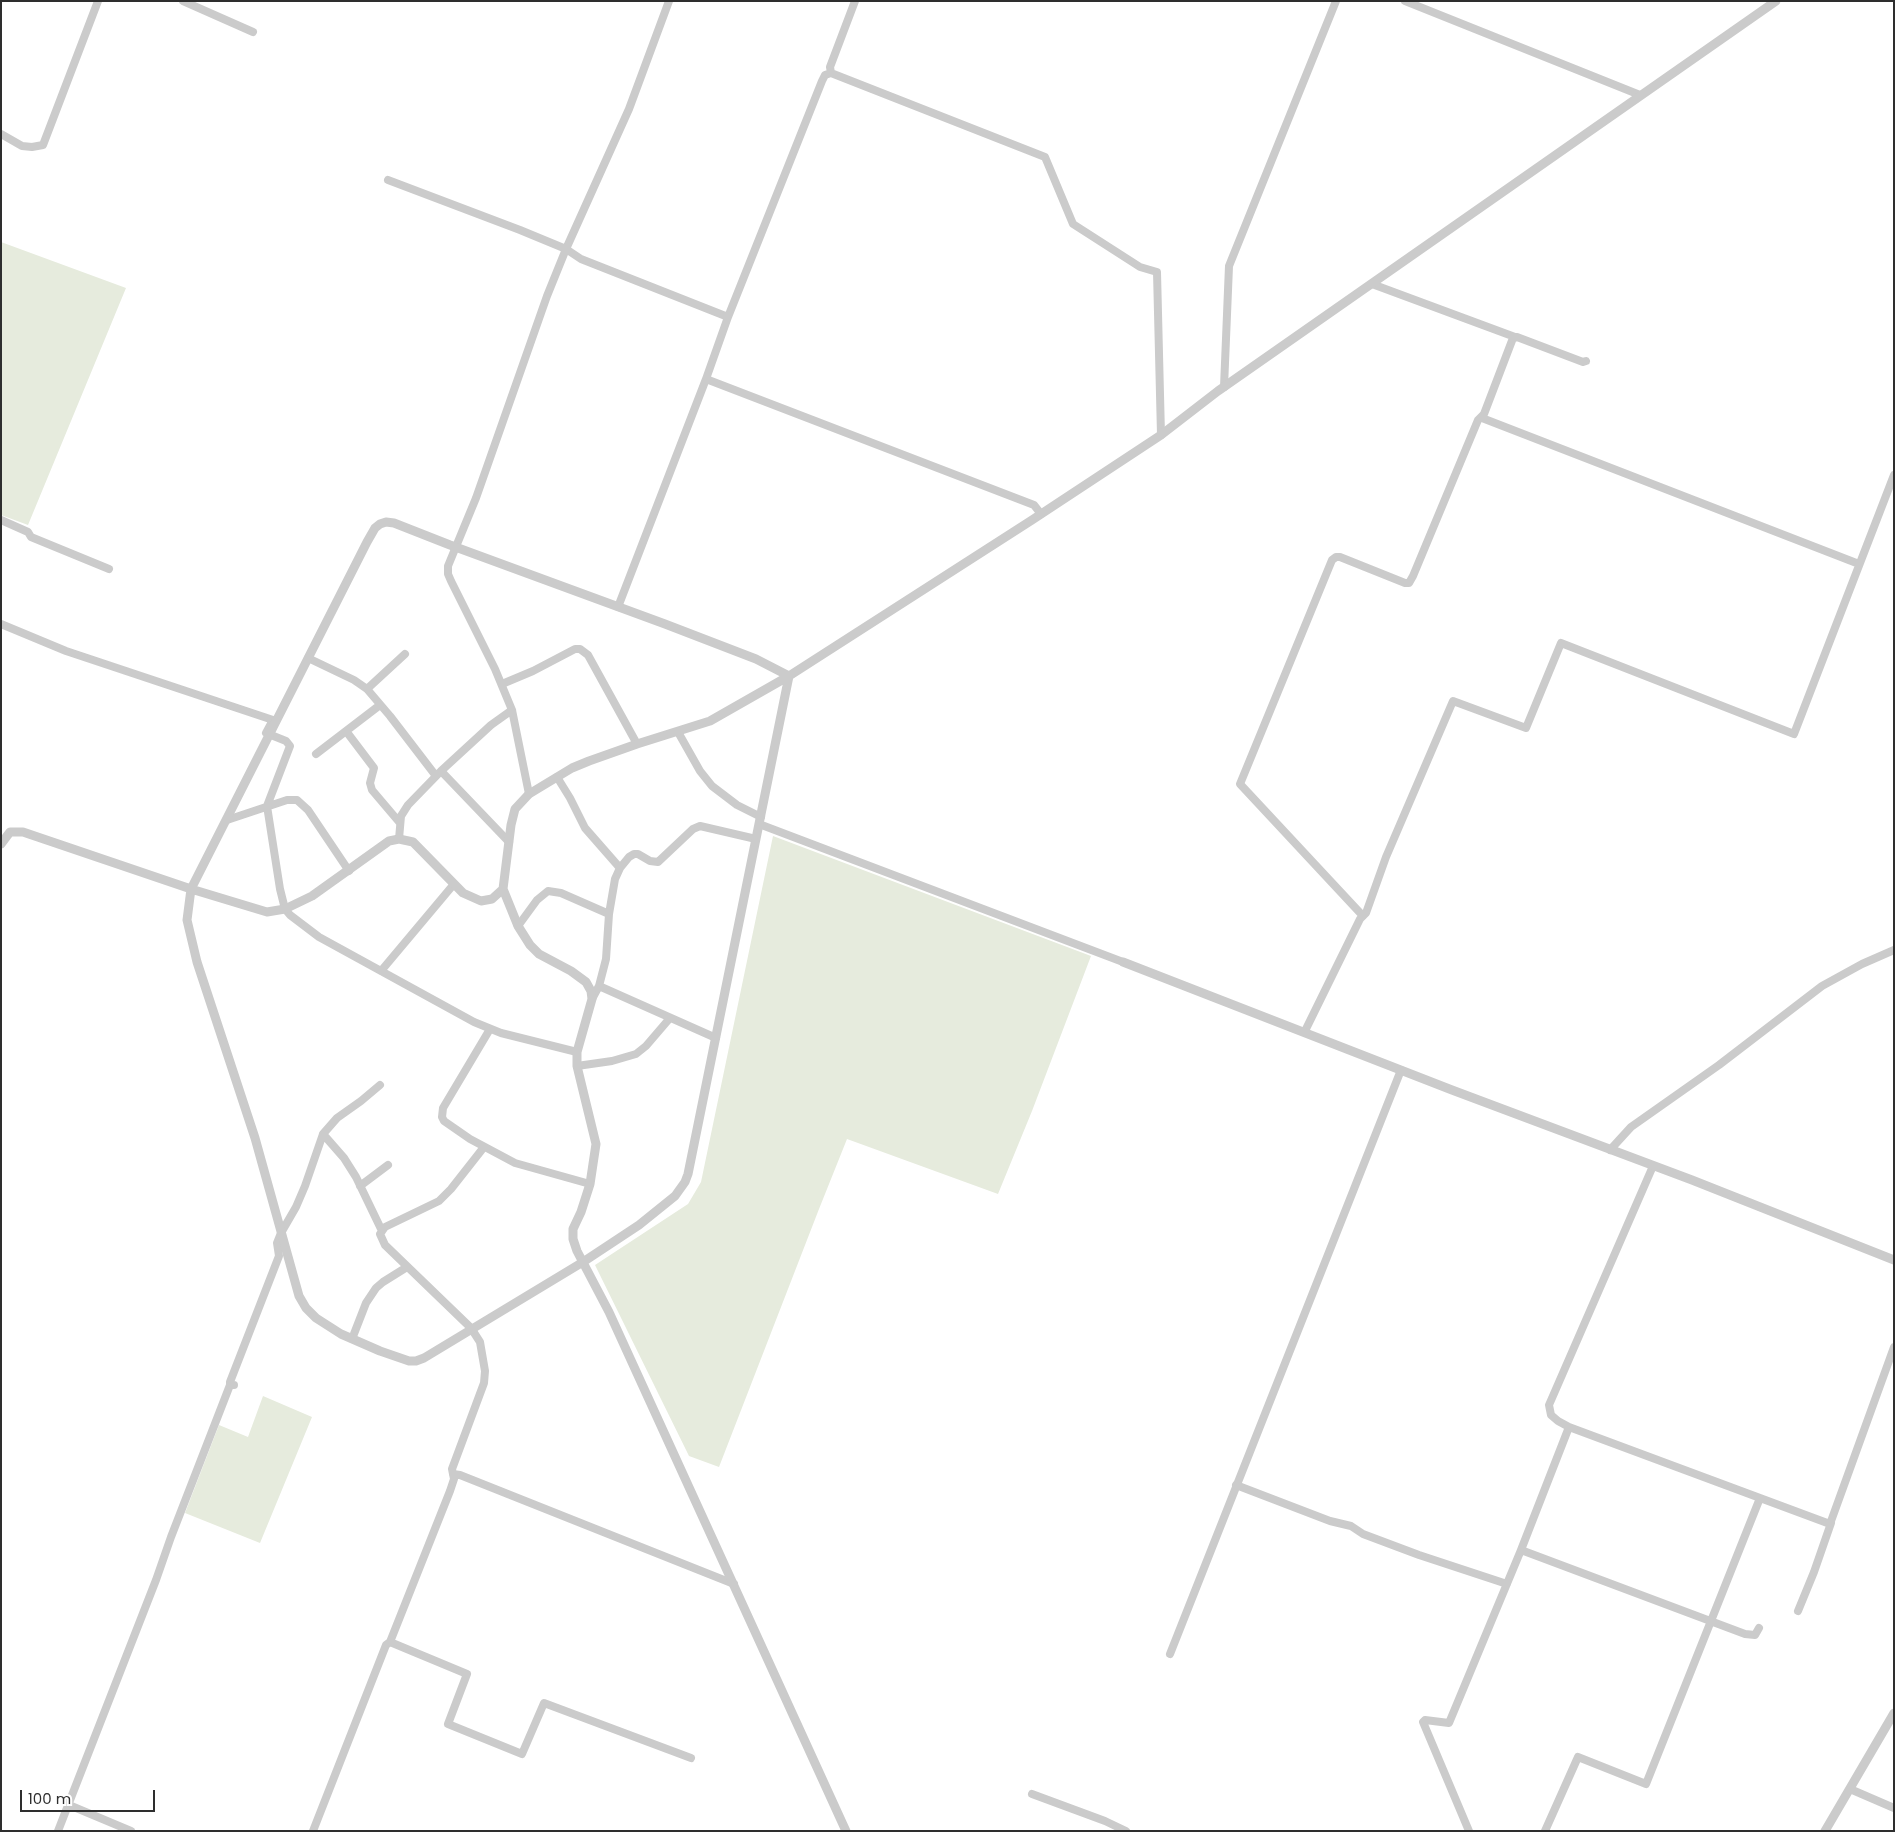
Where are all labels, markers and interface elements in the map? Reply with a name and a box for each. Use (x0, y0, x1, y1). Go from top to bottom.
scale bar (22, 1780, 158, 1812)
text: 100 m (28, 1788, 71, 1809)

